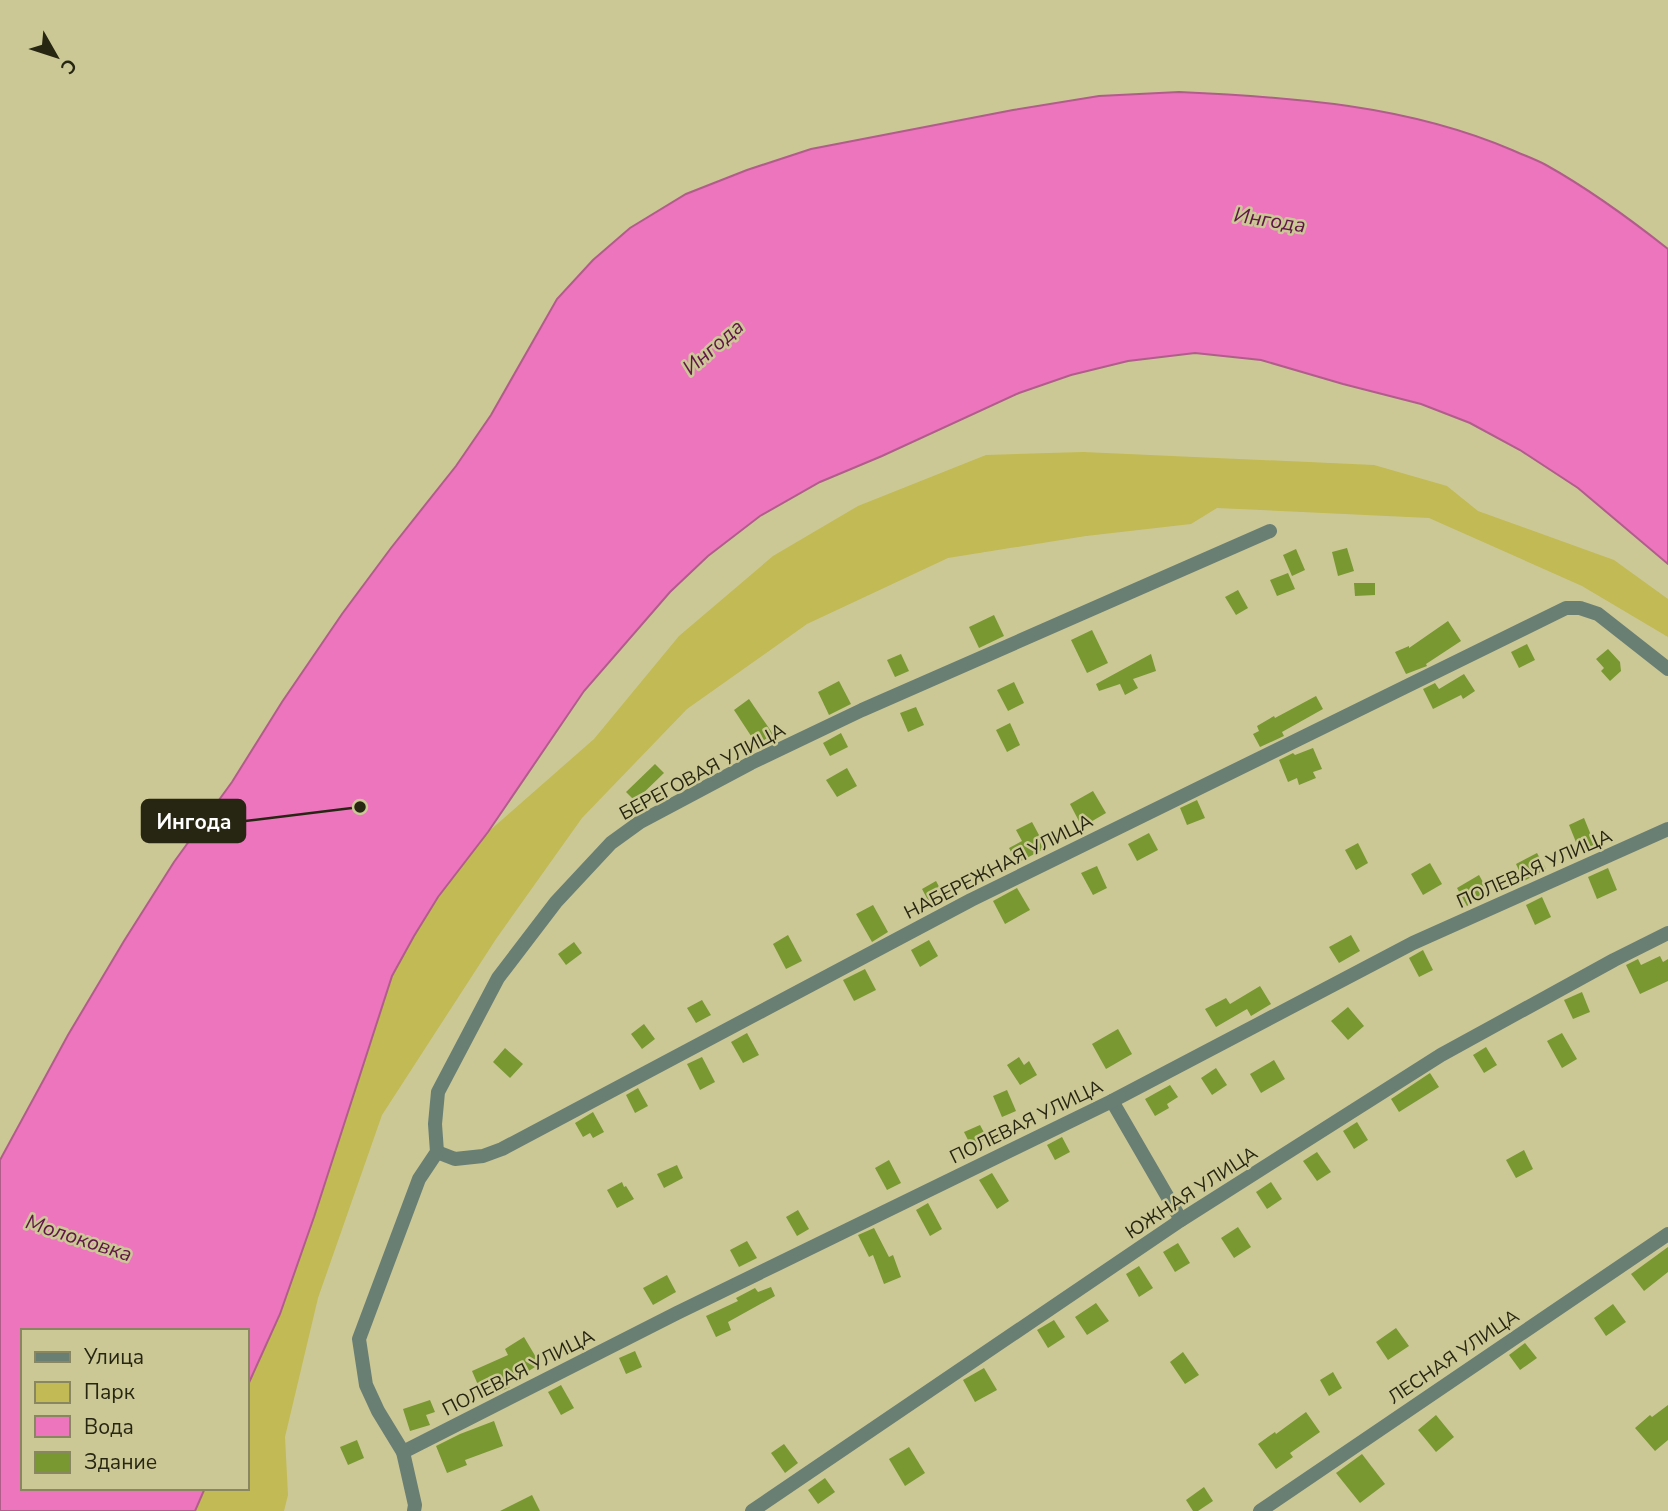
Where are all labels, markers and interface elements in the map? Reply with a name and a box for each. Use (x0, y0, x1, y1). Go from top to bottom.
north arrow (21, 21, 91, 91)
text: С (54, 53, 83, 79)
water label: Ингода (1232, 200, 1308, 240)
water label: Ингода (676, 313, 750, 381)
street label: БЕРЕГОВАЯ УЛИЦА (615, 717, 790, 827)
callout: Ингода (142, 800, 245, 842)
text: Ингода (156, 808, 232, 836)
street label: НАБЕРЕЖНАЯ УЛИЦА (900, 808, 1097, 926)
street label: ПОЛЕВАЯ УЛИЦА (1453, 823, 1616, 915)
street label: ПОЛЕВАЯ УЛИЦА (945, 1073, 1108, 1170)
street label: ЮЖНАЯ УЛИЦА (1120, 1140, 1263, 1245)
water label: Молоковка (22, 1208, 136, 1268)
street label: ЛЕСНАЯ УЛИЦА (1383, 1303, 1524, 1410)
street label: ПОЛЕВАЯ УЛИЦА (438, 1323, 599, 1422)
legend (21, 1329, 248, 1490)
text: Улица (83, 1343, 144, 1371)
text: Парк (84, 1378, 136, 1406)
text: Вода (84, 1413, 134, 1441)
text: Здание (84, 1448, 157, 1476)

